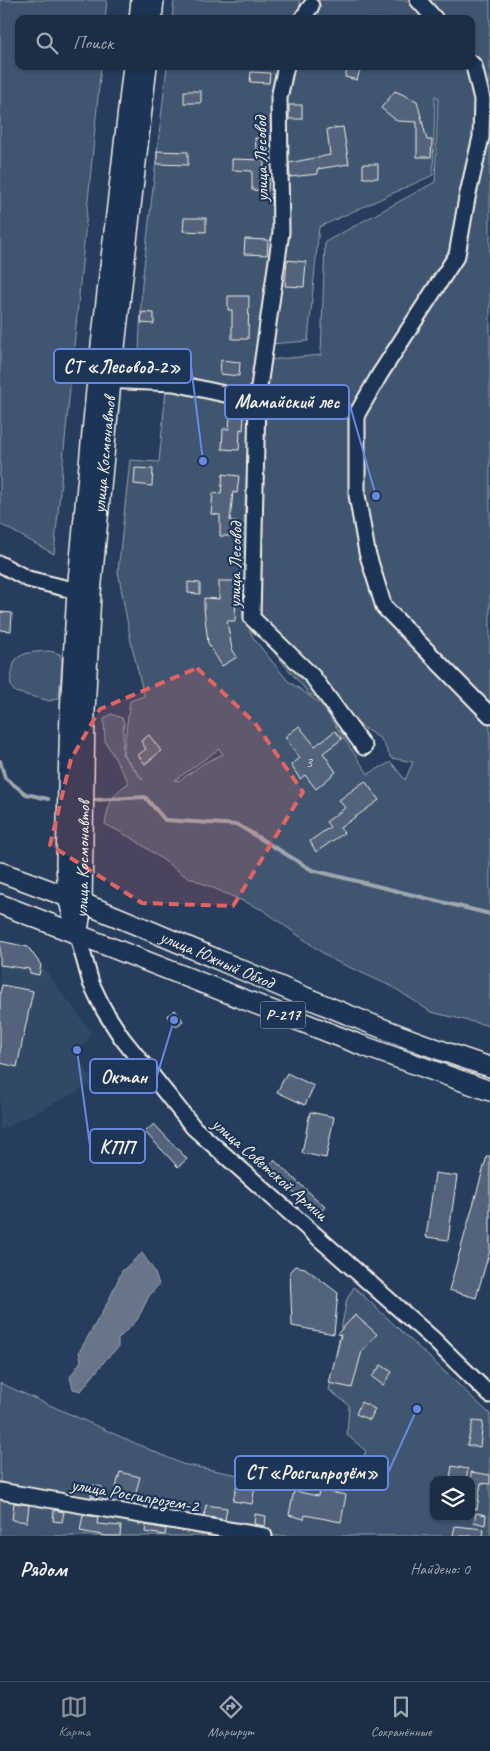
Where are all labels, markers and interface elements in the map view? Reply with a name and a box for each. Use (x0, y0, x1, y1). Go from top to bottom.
search box (15, 15, 475, 70)
icon: search (33, 29, 61, 57)
text: Поиск (73, 31, 113, 55)
street label: улица Лесовод (249, 114, 273, 203)
callout: СТ «Лесовод-2» (54, 349, 191, 383)
text: СТ «Лесовод-2» (63, 355, 181, 379)
callout: Мамайский лес (225, 385, 349, 419)
text: Мамайский лес (235, 390, 340, 414)
street label: улица Космонавтов (88, 393, 121, 515)
street label: улица Лесовод (223, 520, 247, 609)
house number: 3 (306, 753, 314, 772)
street label: улица Космонавтов (69, 798, 95, 920)
street label: улица Южный Обход (156, 925, 279, 994)
road number: Р-217 (260, 1002, 306, 1028)
callout: Октан (90, 1059, 157, 1093)
text: Октан (101, 1065, 149, 1089)
street label: улица Советской Армии (207, 1112, 333, 1226)
callout: КПП (90, 1129, 145, 1163)
text: КПП (100, 1135, 138, 1159)
callout: СТ «Росгипрозём» (235, 1456, 388, 1490)
text: СТ «Росгипрозём» (246, 1461, 379, 1485)
street label: улица Росгипрозем-2 (68, 1473, 202, 1518)
map controls (430, 1476, 475, 1521)
button: layers (430, 1476, 475, 1521)
text: Рядом (20, 1556, 67, 1582)
text: Найдено: 0 (410, 1559, 470, 1579)
tab: Карта (58, 1693, 91, 1740)
tab: Маршрут (207, 1693, 254, 1740)
tab: Сохранённые (371, 1693, 431, 1740)

